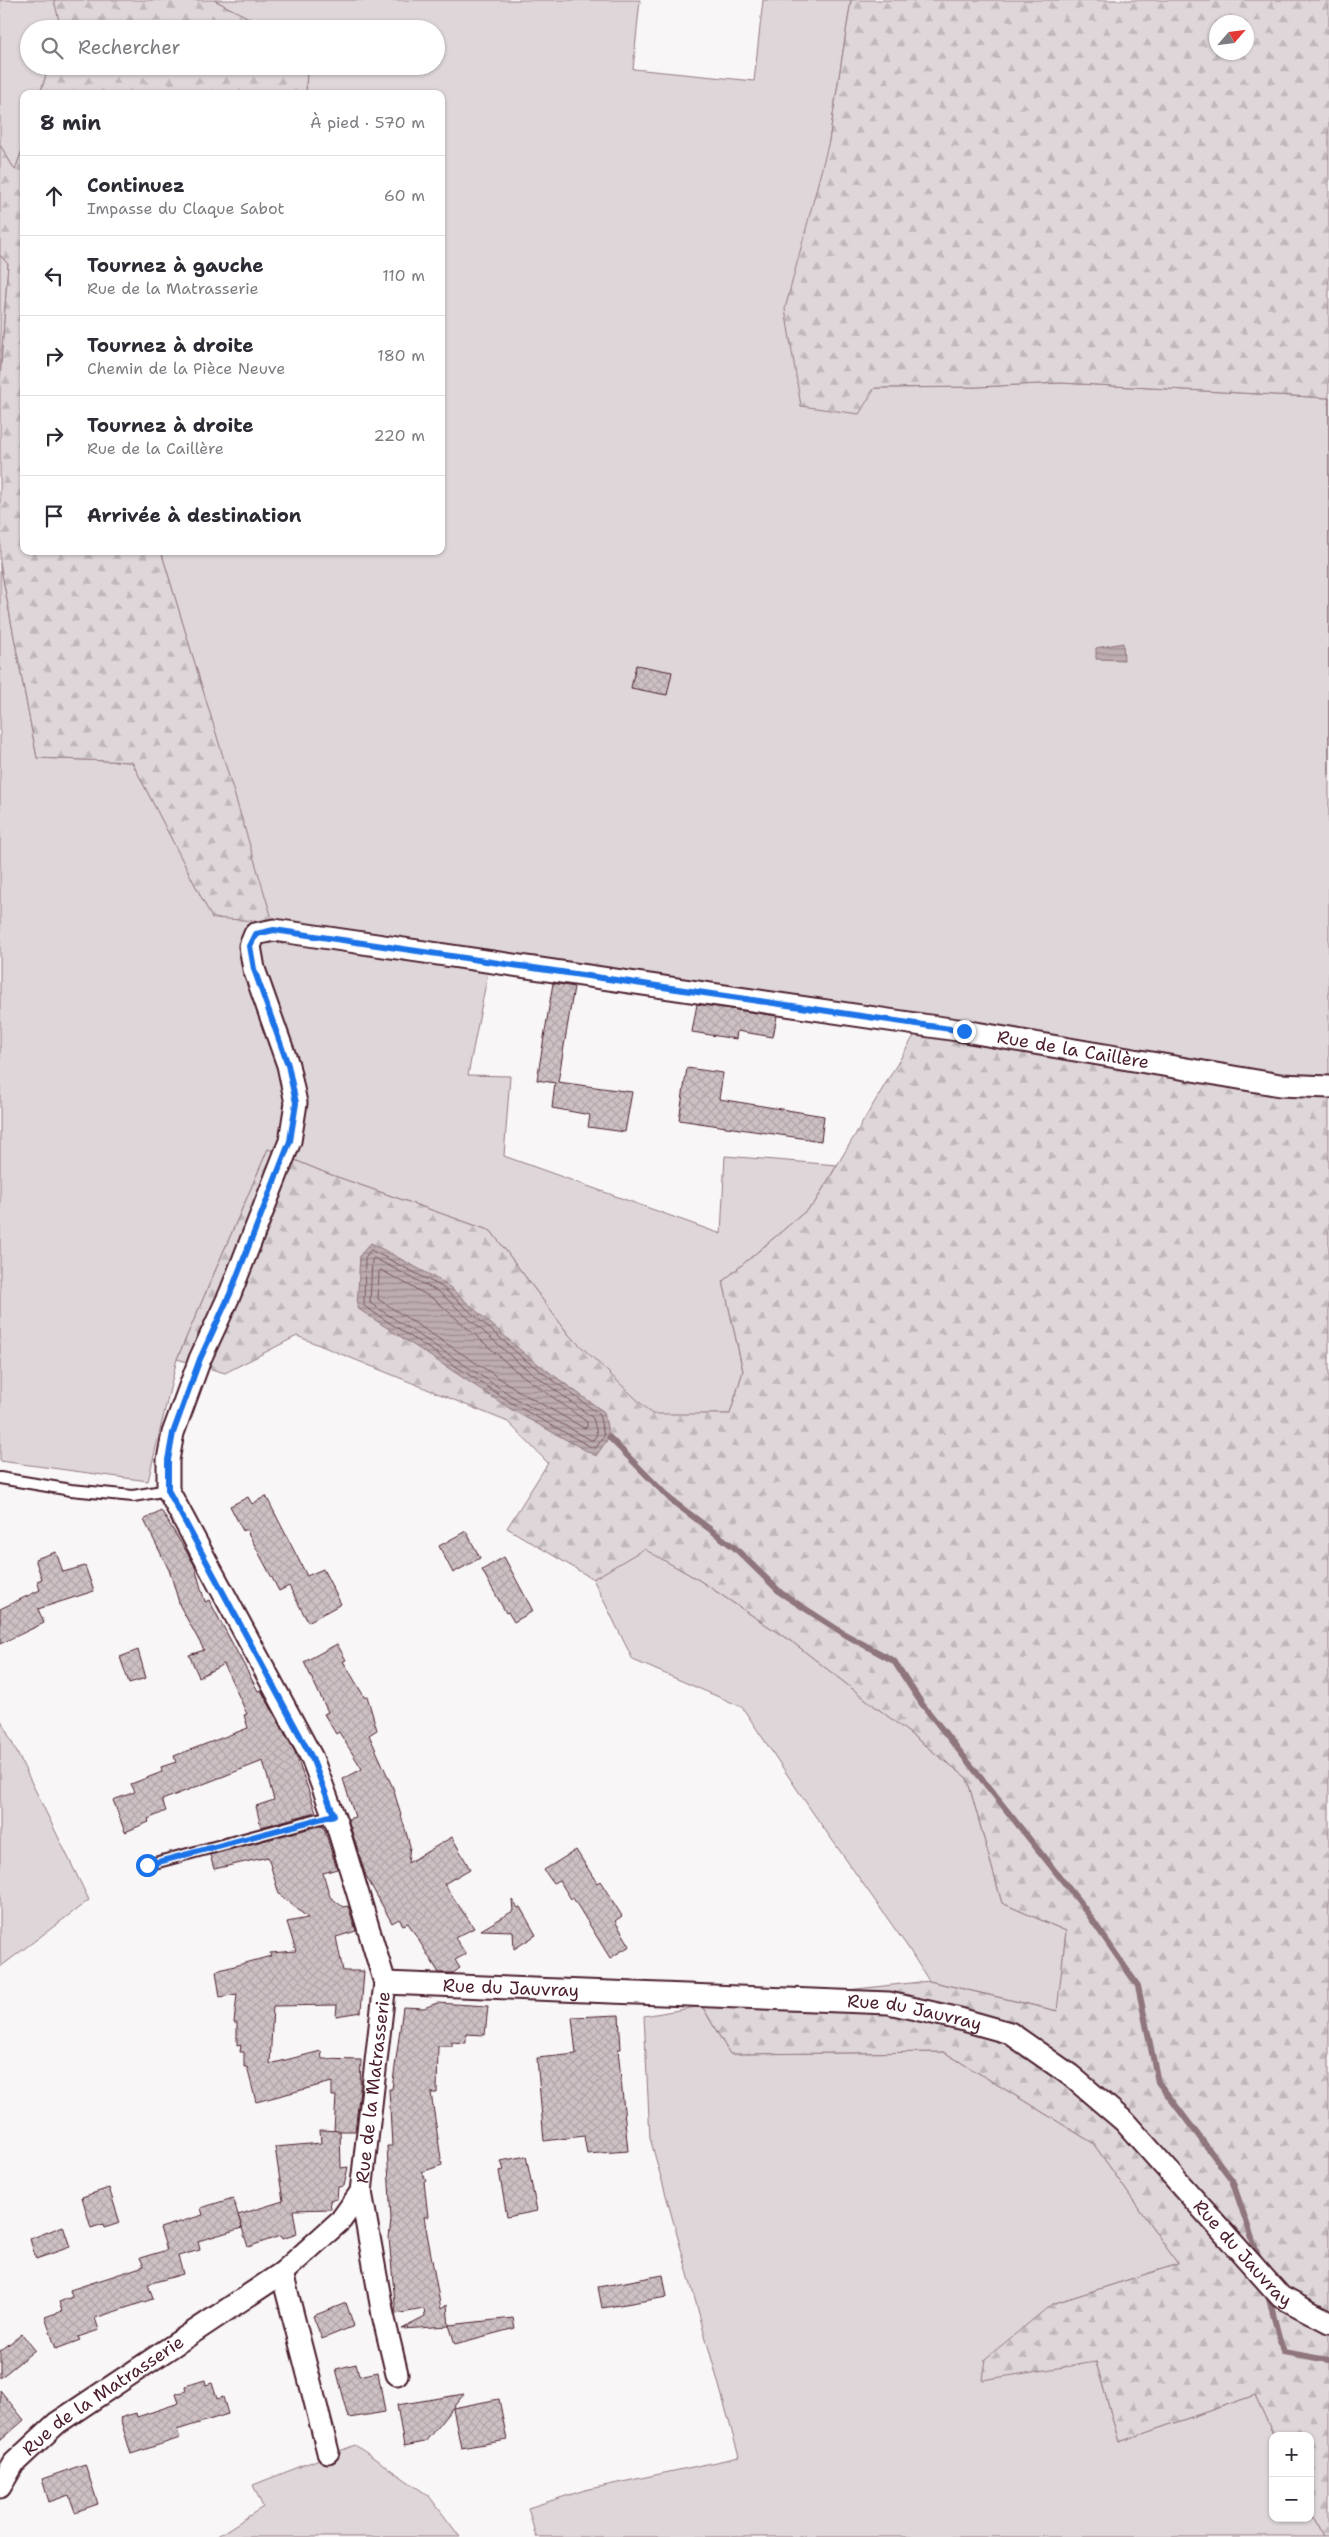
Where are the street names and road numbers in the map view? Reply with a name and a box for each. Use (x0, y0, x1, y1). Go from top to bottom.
street label: Rue de la Caillère (995, 1025, 1151, 1074)
street label: Rue du Jauvray (442, 1973, 580, 2003)
street label: Rue du Jauvray (847, 1989, 985, 2037)
street label: Rue de la Matrasserie (350, 1990, 396, 2185)
street label: Rue du Jauvray (1188, 2195, 1296, 2312)
street label: Rue de la Matrasserie (17, 2330, 189, 2461)

